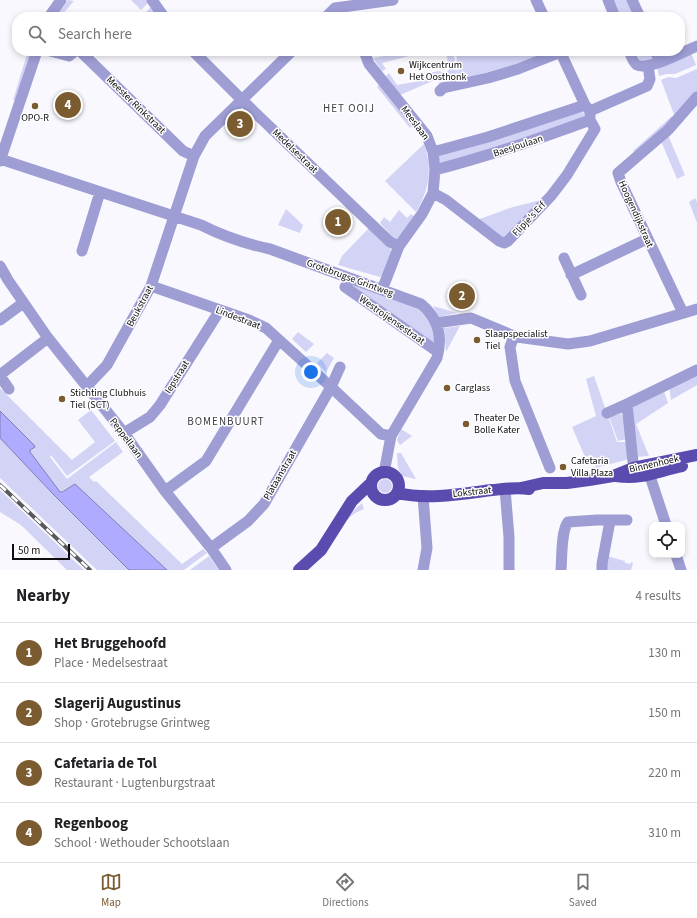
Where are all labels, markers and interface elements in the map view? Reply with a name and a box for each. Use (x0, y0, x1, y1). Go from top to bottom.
search box (12, 12, 685, 56)
icon: search (26, 23, 48, 45)
text: Search here (58, 24, 132, 45)
place label: Wijkcentrum Het Oosthonk (409, 58, 466, 84)
marker: Wijkcentrum Het Oosthonk (396, 66, 406, 76)
street label: Meester Rinkstraat (103, 73, 169, 137)
pin: 4 (55, 90, 81, 120)
marker: OPO-R (30, 101, 40, 111)
district label: HET OOIJ (323, 101, 375, 116)
street label: Meeslaan (398, 103, 432, 143)
pin: 3 (227, 109, 253, 139)
place label: OPO-R (21, 111, 49, 125)
street label: Medelsestraat (269, 126, 321, 177)
street label: Baesjoulaan (491, 131, 545, 161)
street label: Hoogendijkstraat (615, 178, 657, 250)
street label: Flipje's Erf (509, 198, 550, 240)
pin: 1 (325, 207, 351, 237)
street label: Grotebrugse Grintweg (305, 256, 395, 300)
pin: 2 (449, 281, 475, 311)
street label: Beukstraat (123, 282, 157, 329)
street label: Westroijensestraat (356, 292, 428, 348)
street label: Lindestraat (213, 303, 263, 333)
place label: Slaapspecialist Tiel (485, 327, 548, 353)
marker: Slaapspecialist Tiel (472, 335, 482, 345)
street label: Iepstraat (161, 357, 193, 396)
your location (301, 362, 321, 382)
place label: Carglass (455, 381, 490, 395)
marker: Carglass (442, 383, 452, 393)
place label: Stichting Clubhuis Tiel (SCT) (70, 386, 146, 412)
marker: Stichting Clubhuis Tiel (SCT) (57, 394, 67, 404)
place label: Theater De Bolle Kater (474, 411, 520, 437)
district label: BOMENBUURT (187, 414, 265, 429)
street label: Peppellaan (106, 415, 146, 461)
marker: Theater De Bolle Kater (461, 419, 471, 429)
street label: Plataanstraat (260, 447, 300, 503)
street label: Binnenhoek (628, 451, 680, 476)
place label: Cafetaria Villa Plaza (571, 454, 613, 480)
marker: Cafetaria Villa Plaza (558, 462, 568, 472)
street label: Lokstraat (452, 483, 493, 501)
map controls (649, 522, 685, 558)
button: locate (649, 522, 685, 558)
scale bar (12, 542, 70, 561)
text: 50 m (18, 543, 40, 558)
text: Nearby (16, 584, 70, 608)
text: 4 results (636, 587, 681, 605)
text: Het Bruggehoofd (54, 633, 166, 654)
text: 1 (26, 644, 32, 662)
text: 130 m (648, 644, 681, 662)
text: Place · Medelsestraat (54, 654, 168, 672)
text: Slagerij Augustinus (54, 693, 181, 714)
text: 2 (26, 704, 32, 722)
text: 150 m (648, 704, 681, 722)
text: Shop · Grotebrugse Grintweg (54, 714, 210, 732)
text: Cafetaria de Tol (54, 753, 157, 774)
text: 3 (26, 764, 32, 782)
text: 220 m (648, 764, 681, 782)
text: Restaurant · Lugtenburgstraat (54, 774, 215, 792)
text: Regenboog (54, 813, 128, 834)
text: 4 (26, 824, 32, 842)
text: 310 m (648, 824, 681, 842)
text: School · Wethouder Schootslaan (54, 834, 230, 852)
tab: Map (100, 871, 122, 910)
tab: Directions (322, 871, 369, 910)
tab: Saved (569, 871, 597, 910)

